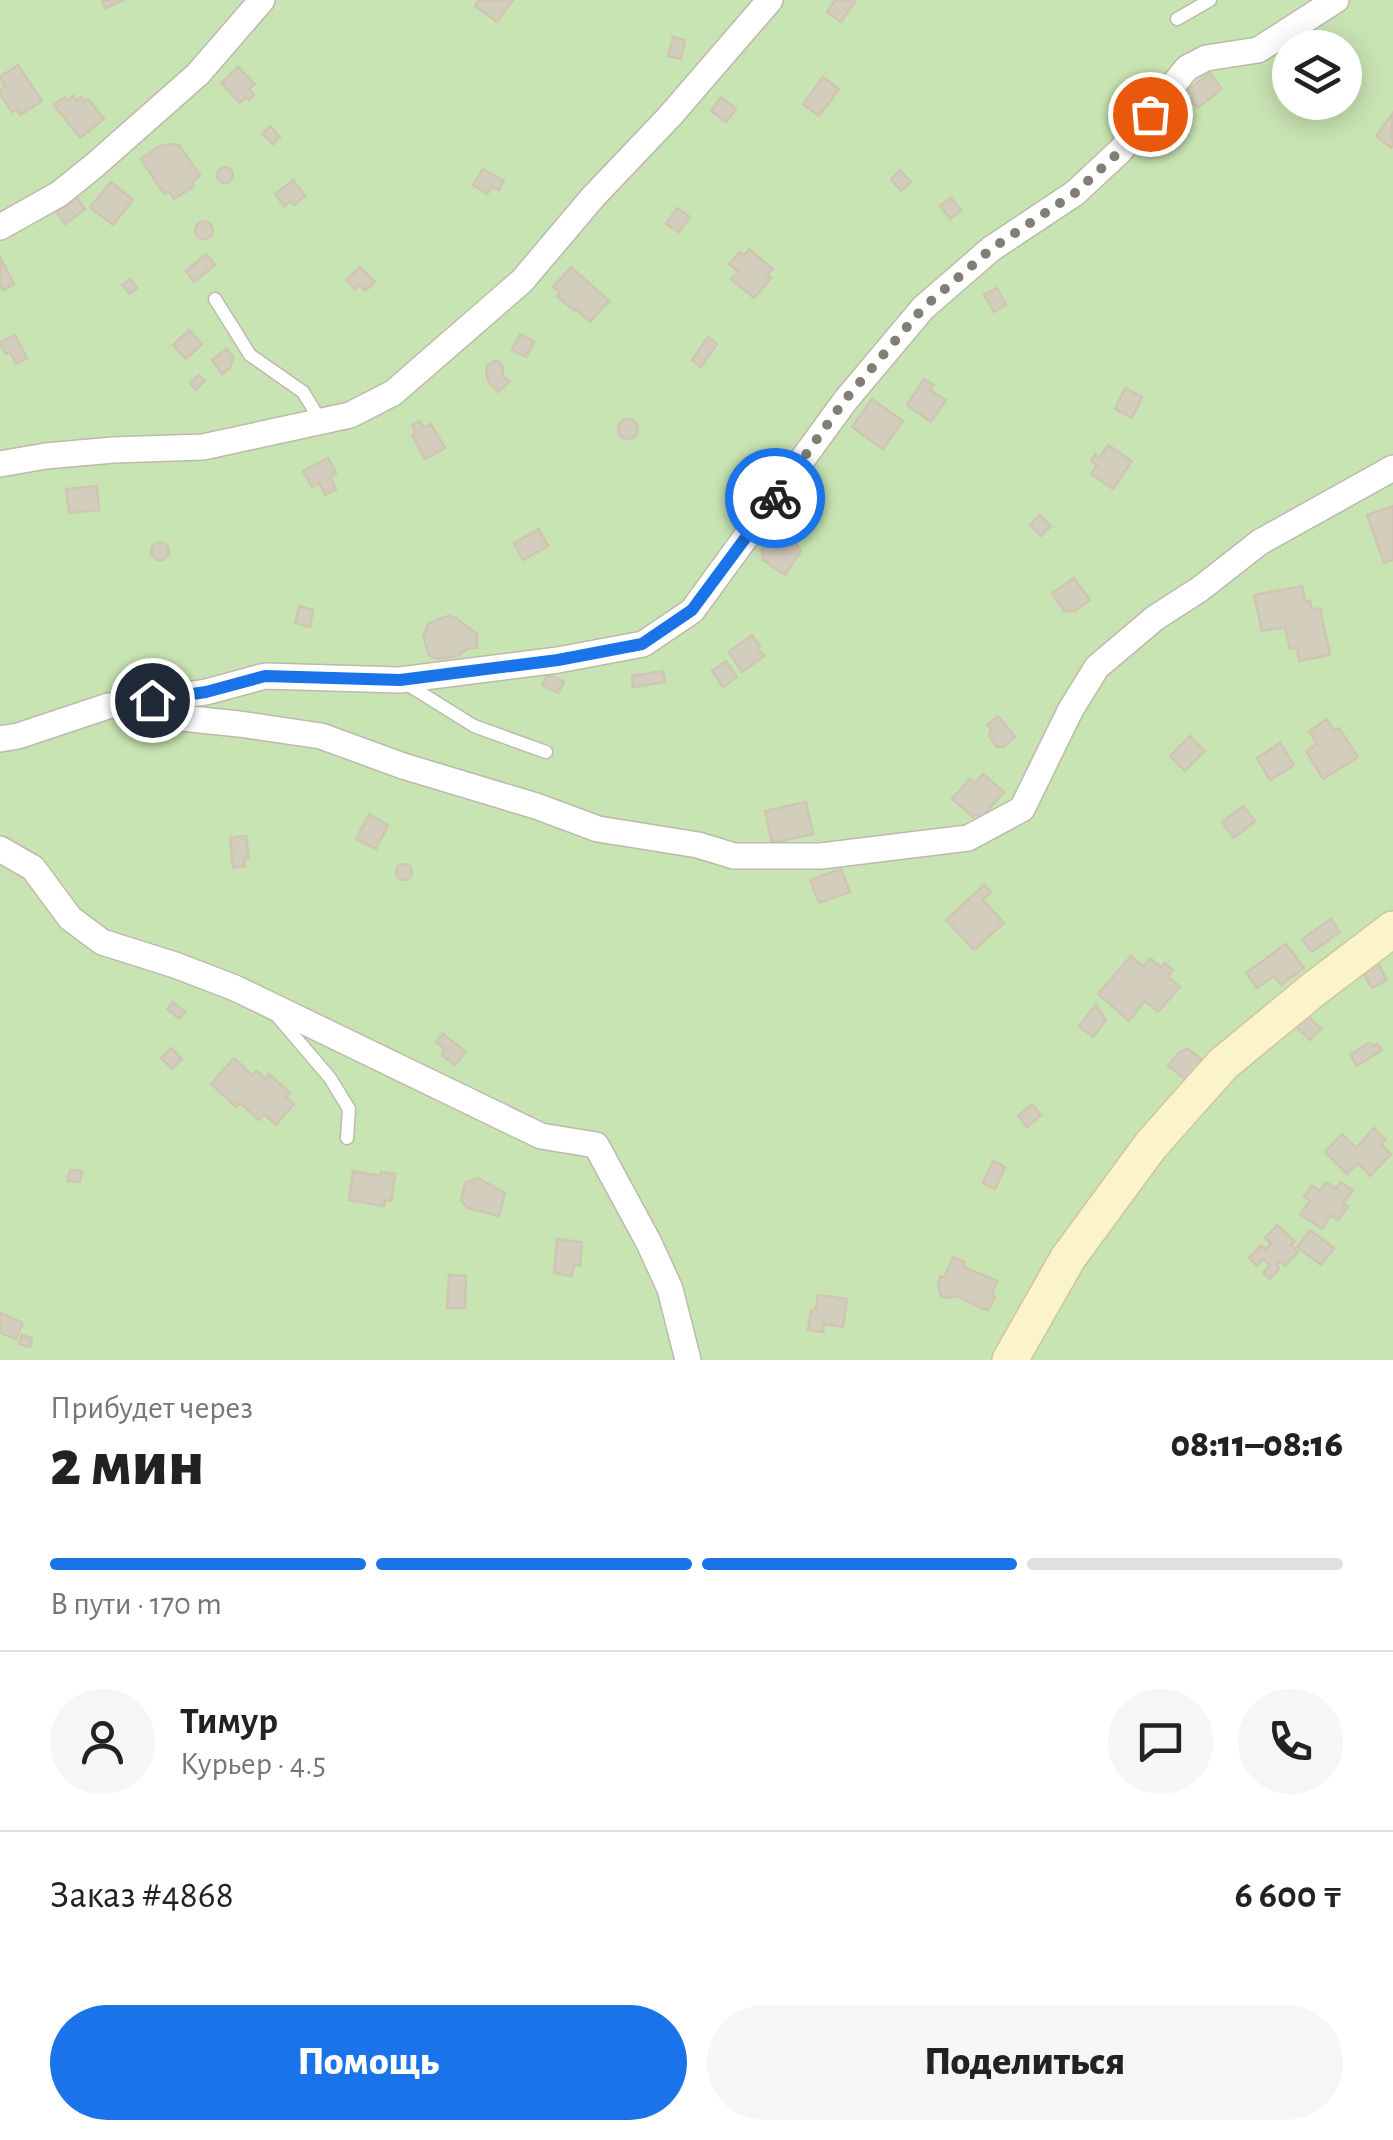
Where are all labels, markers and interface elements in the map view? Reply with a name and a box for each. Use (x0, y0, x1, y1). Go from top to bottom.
map controls (1272, 30, 1362, 120)
button: layers (1272, 30, 1362, 120)
pin (1108, 72, 1193, 157)
icon: bag (1123, 87, 1178, 142)
courier (725, 448, 825, 548)
icon: bike (748, 471, 803, 526)
pin (110, 658, 195, 743)
icon: home (125, 673, 180, 728)
text: Прибудет через (50, 1392, 253, 1424)
text: 08:11–08:16 (1170, 1426, 1343, 1464)
text: 2 мин (50, 1432, 204, 1497)
text: В пути · 170 m (50, 1588, 222, 1620)
button: person (50, 1689, 155, 1794)
button: chat (1108, 1689, 1213, 1794)
button: phone (1238, 1689, 1343, 1794)
text: Тимур (180, 1703, 278, 1741)
text: Курьер · 4.5 (180, 1748, 326, 1780)
text: Заказ #4868 (50, 1877, 234, 1915)
text: 6 600 ₸ (1235, 1877, 1343, 1915)
button: Помощь (50, 2005, 687, 2120)
button: Поделиться (707, 2005, 1343, 2120)

